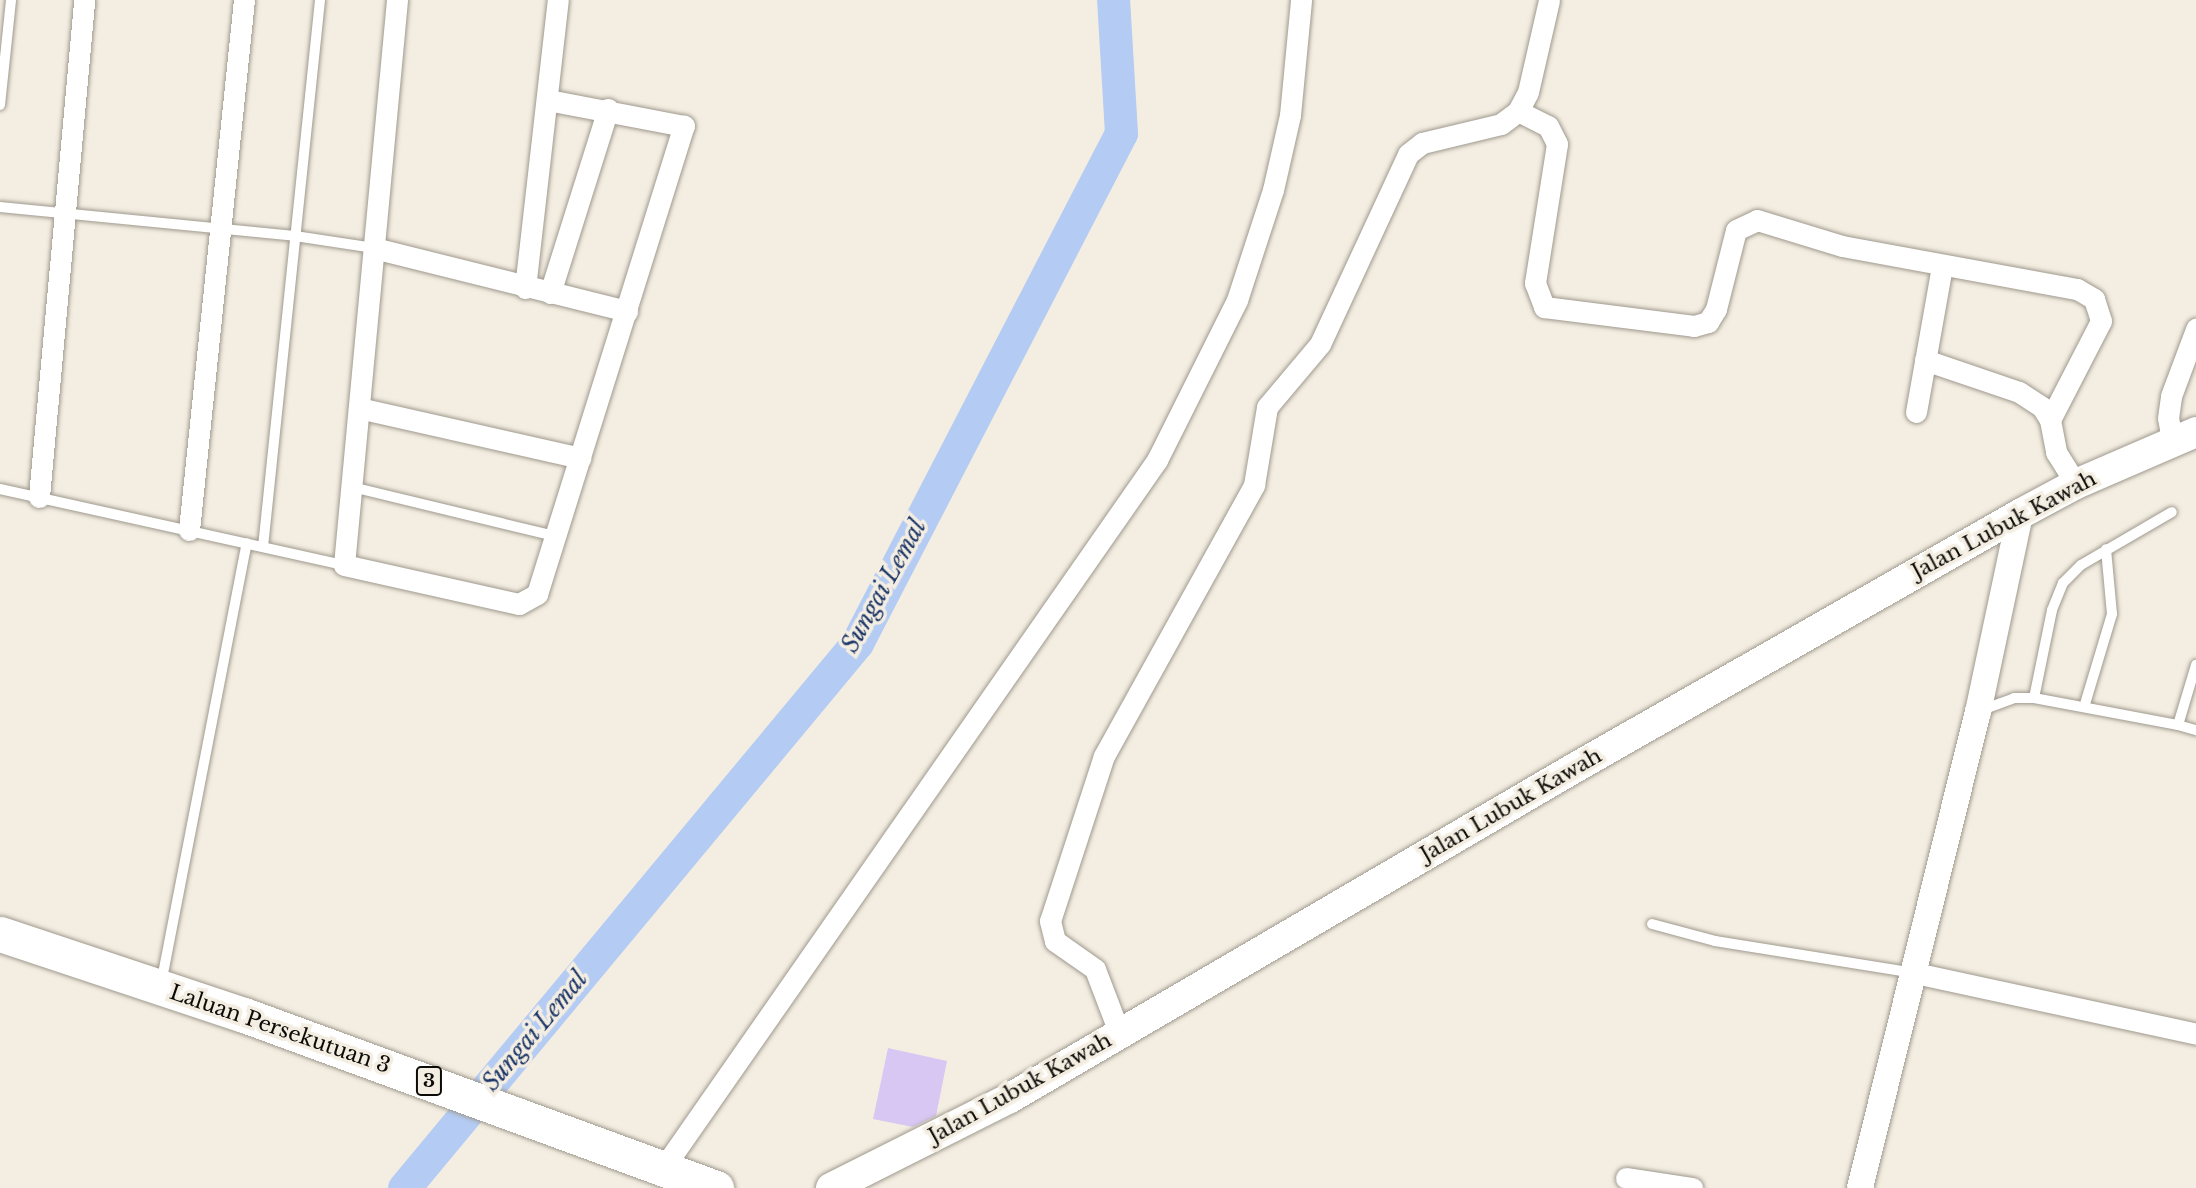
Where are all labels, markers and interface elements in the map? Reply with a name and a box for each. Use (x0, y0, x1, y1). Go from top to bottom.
street label: Jalan Lubuk Kawah (1907, 466, 2101, 584)
water label: Sungai Lemal (836, 514, 932, 658)
street label: Jalan Lubuk Kawah (1416, 743, 1606, 867)
water label: Sungai Lemal (477, 965, 593, 1097)
street label: Laluan Persekutuan 3 (166, 979, 394, 1079)
street label: Jalan Lubuk Kawah (924, 1027, 1116, 1149)
road number: 3 (415, 1065, 443, 1096)

